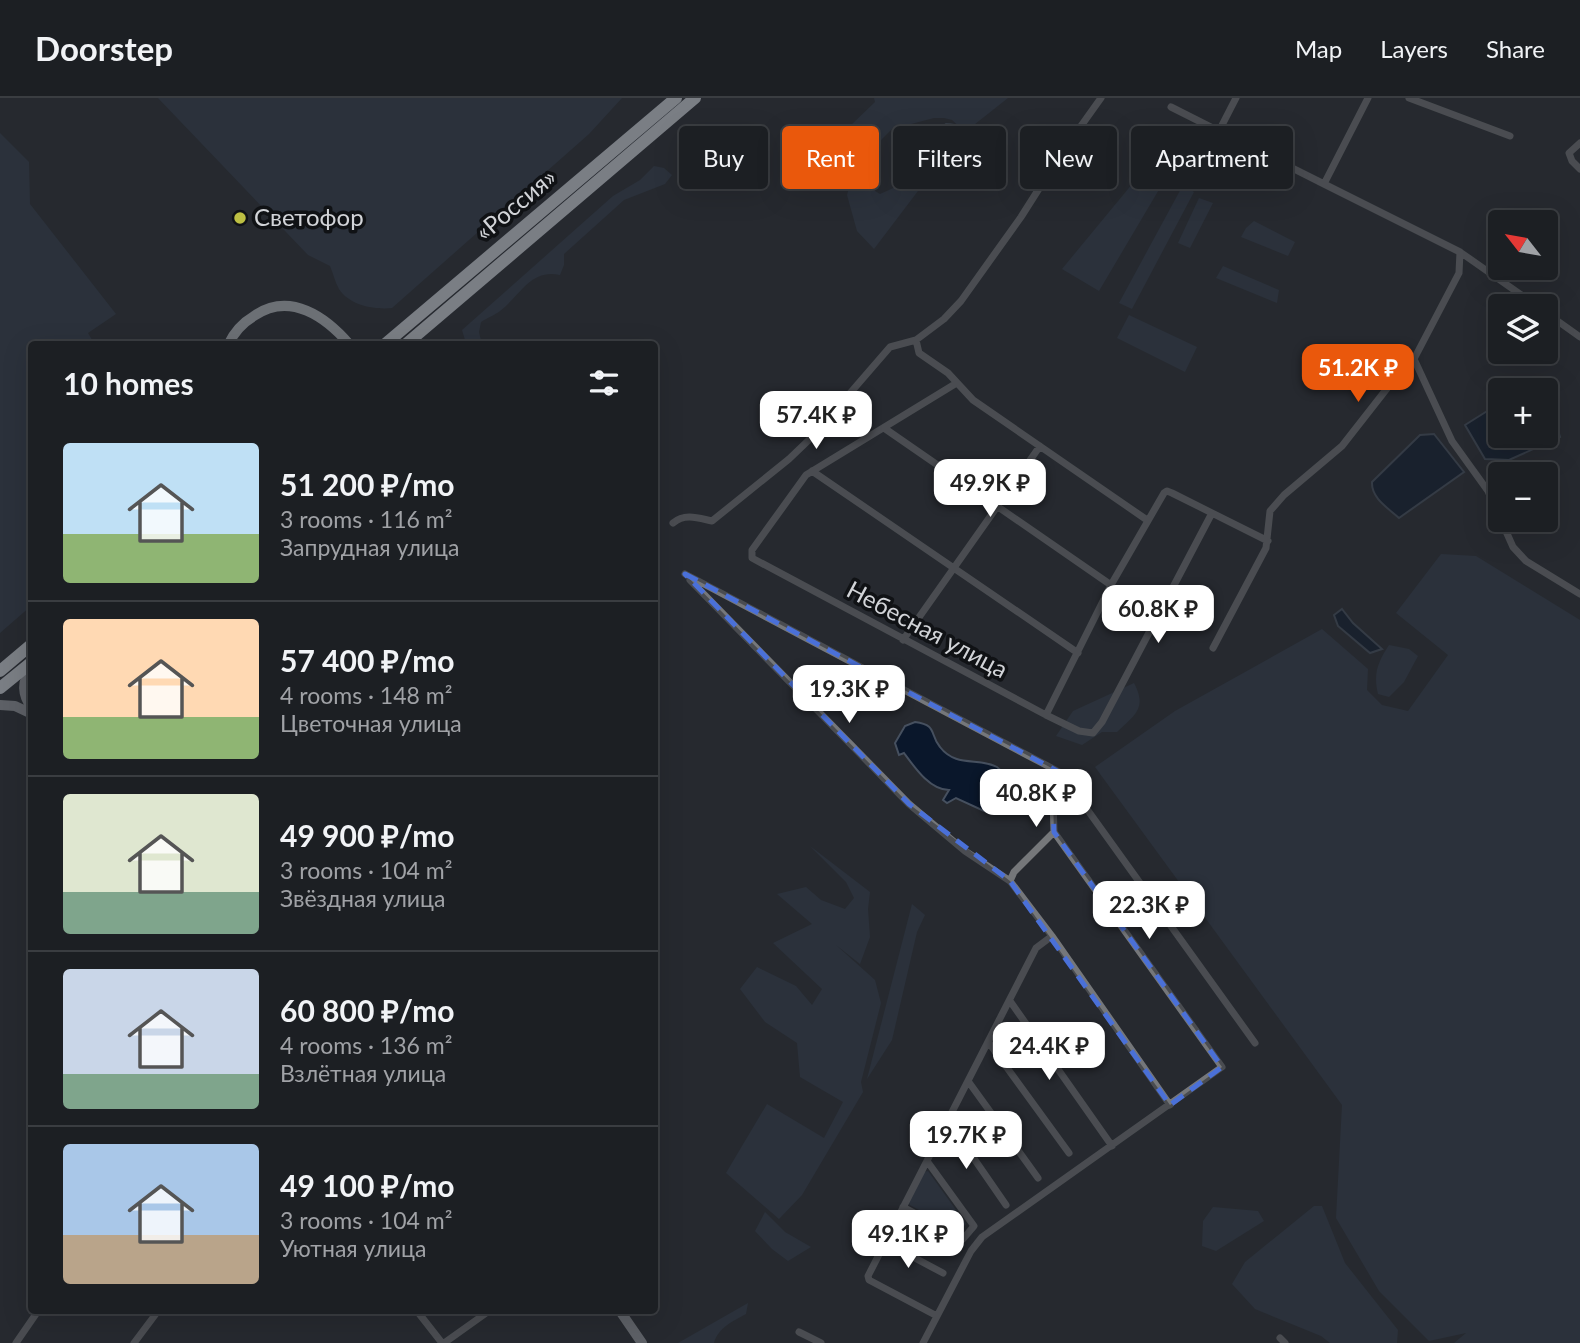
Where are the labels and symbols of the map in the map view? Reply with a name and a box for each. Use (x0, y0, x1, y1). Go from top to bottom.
street label: «Россия» (469, 162, 561, 246)
place label: Светофор (254, 202, 364, 231)
marker: Светофор (232, 210, 248, 226)
north arrow (1488, 210, 1558, 280)
pin: 51.2K ₽ (1293, 344, 1423, 404)
pin: 57.4K ₽ (751, 392, 881, 451)
pin: 49.9K ₽ (925, 460, 1055, 519)
street label: Небесная улица (842, 574, 1013, 683)
pin: 60.8K ₽ (1093, 586, 1223, 645)
pin: 19.3K ₽ (784, 666, 914, 725)
pin: 40.8K ₽ (971, 770, 1101, 829)
pin: 22.3K ₽ (1084, 882, 1214, 941)
pin: 24.4K ₽ (984, 1023, 1114, 1082)
pin: 19.7K ₽ (901, 1112, 1031, 1171)
pin: 49.1K ₽ (843, 1210, 973, 1270)

